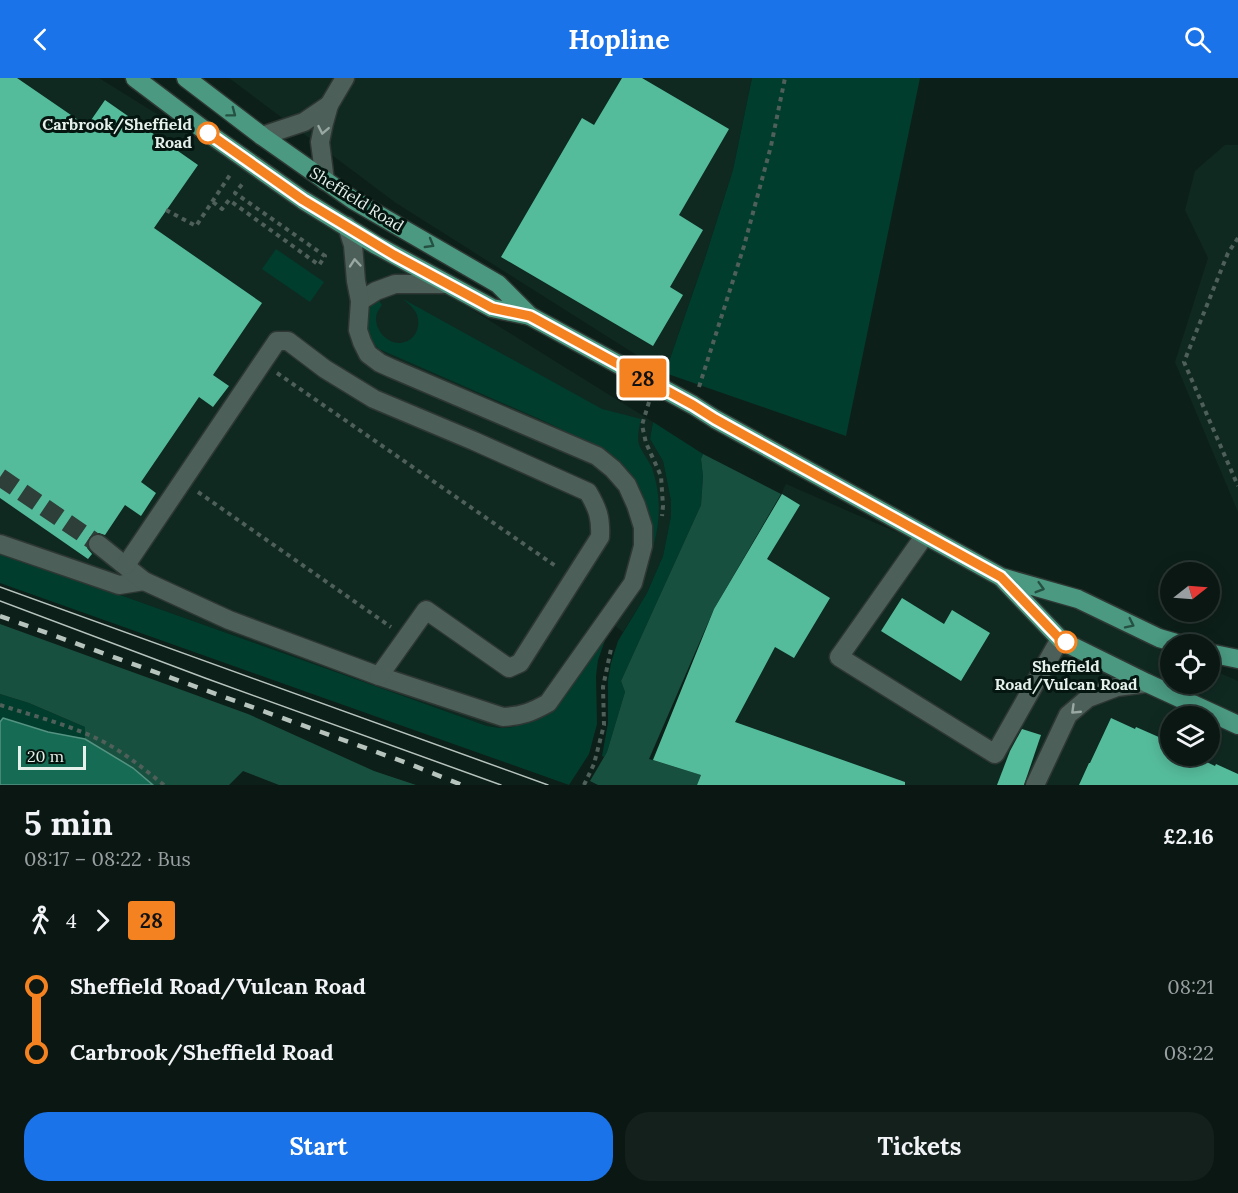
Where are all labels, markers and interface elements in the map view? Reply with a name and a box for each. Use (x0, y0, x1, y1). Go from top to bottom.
text: Hopline (568, 22, 670, 56)
icon: back (24, 23, 57, 56)
icon: search (1181, 23, 1214, 56)
one-way arrow (226, 106, 237, 117)
place label: Carbrook/Sheffield Road (42, 114, 192, 152)
marker: Carbrook/Sheffield Road (197, 122, 219, 144)
one-way arrow (317, 125, 330, 135)
street label: Sheffield Road (306, 162, 408, 236)
one-way arrow (424, 236, 434, 248)
one-way arrow (348, 259, 361, 268)
line badge: 28 (616, 358, 670, 398)
text: 28 (631, 365, 655, 392)
north arrow (1160, 562, 1220, 622)
map controls (1160, 562, 1220, 766)
one-way arrow (1034, 581, 1044, 593)
one-way arrow (1123, 616, 1134, 628)
marker: Sheffield Road/Vulcan Road (1055, 631, 1077, 653)
button: locate (1160, 634, 1220, 694)
place label: Sheffield Road/Vulcan Road (994, 656, 1138, 695)
one-way arrow (1071, 703, 1081, 714)
button: layers (1160, 706, 1220, 766)
scale bar (18, 743, 86, 770)
text: 20 m (27, 746, 64, 766)
text: 5 min (24, 802, 113, 844)
text: £2.16 (1163, 822, 1214, 850)
text: 08:17 – 08:22 · Bus (24, 846, 191, 871)
icon: walk (24, 904, 57, 937)
icon: forward (86, 904, 119, 937)
text: 28 (140, 907, 163, 934)
text: 4 (66, 908, 77, 933)
text: Sheffield Road/Vulcan Road (70, 972, 366, 1000)
text: 08:21 (1167, 974, 1214, 999)
text: Carbrook/Sheffield Road (70, 1038, 334, 1066)
text: 08:22 (1164, 1040, 1214, 1065)
button: Start (24, 1112, 613, 1181)
button: Tickets (625, 1112, 1214, 1181)

